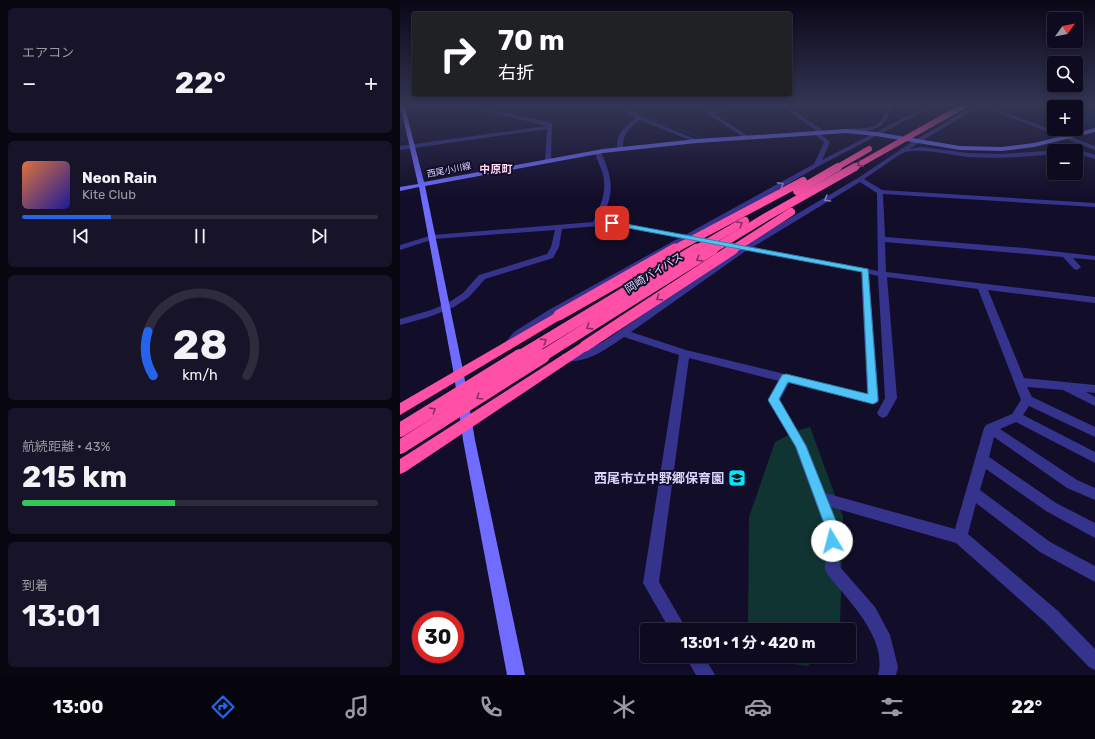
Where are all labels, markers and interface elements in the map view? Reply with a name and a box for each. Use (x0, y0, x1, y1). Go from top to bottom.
north arrow (1047, 12, 1083, 48)
map controls (1047, 12, 1083, 180)
text: 70 m (498, 24, 565, 57)
icon: right (432, 28, 484, 80)
text: エアコン (22, 45, 74, 60)
button: search (1047, 56, 1083, 92)
text: 右折 (498, 62, 534, 84)
text: 22° (175, 65, 226, 101)
text: − (22, 70, 36, 97)
text: + (364, 70, 378, 97)
button: + (1047, 100, 1083, 136)
button: − (1047, 144, 1083, 180)
one-way arrow (857, 159, 864, 167)
street label: 西尾小川線 (426, 161, 473, 179)
district label: 中原町 (480, 163, 513, 176)
text: Neon Rain (82, 169, 157, 187)
one-way arrow (777, 182, 784, 190)
text: Kite Club (82, 187, 136, 202)
one-way arrow (824, 194, 831, 201)
pin (595, 206, 629, 240)
icon: arrive (601, 212, 623, 234)
one-way arrow (736, 222, 743, 229)
icon: previous (70, 225, 92, 247)
icon: pause (189, 225, 211, 247)
icon: next (308, 225, 330, 247)
street label: 岡崎バイパス (623, 250, 685, 296)
one-way arrow (697, 254, 704, 261)
one-way arrow (656, 293, 663, 301)
text: 28 (172, 319, 228, 368)
one-way arrow (586, 322, 593, 330)
one-way arrow (540, 339, 547, 346)
text: km/h (182, 366, 218, 383)
one-way arrow (476, 392, 483, 399)
one-way arrow (429, 407, 436, 414)
text: 航続距離 · 43% (22, 439, 110, 454)
text: 215 km (22, 459, 127, 495)
school or university icon: 西尾市立中野郷保育園 (727, 468, 747, 488)
place label: 西尾市立中野郷保育園 (594, 471, 724, 486)
position arrow (811, 520, 853, 562)
text: 到着 (22, 578, 48, 593)
text: 13:01 (22, 598, 101, 634)
speed limit sign: 30 (412, 611, 464, 663)
text: 13:01 · 1 分 · 420 m (681, 634, 815, 652)
icon: directions (209, 693, 237, 721)
icon: music (343, 693, 371, 721)
icon: phone (477, 693, 505, 721)
icon: climate (610, 693, 638, 721)
icon: car (744, 693, 772, 721)
icon: filters (878, 693, 906, 721)
text: 13:00 (53, 696, 103, 718)
text: 22° (1011, 696, 1042, 718)

